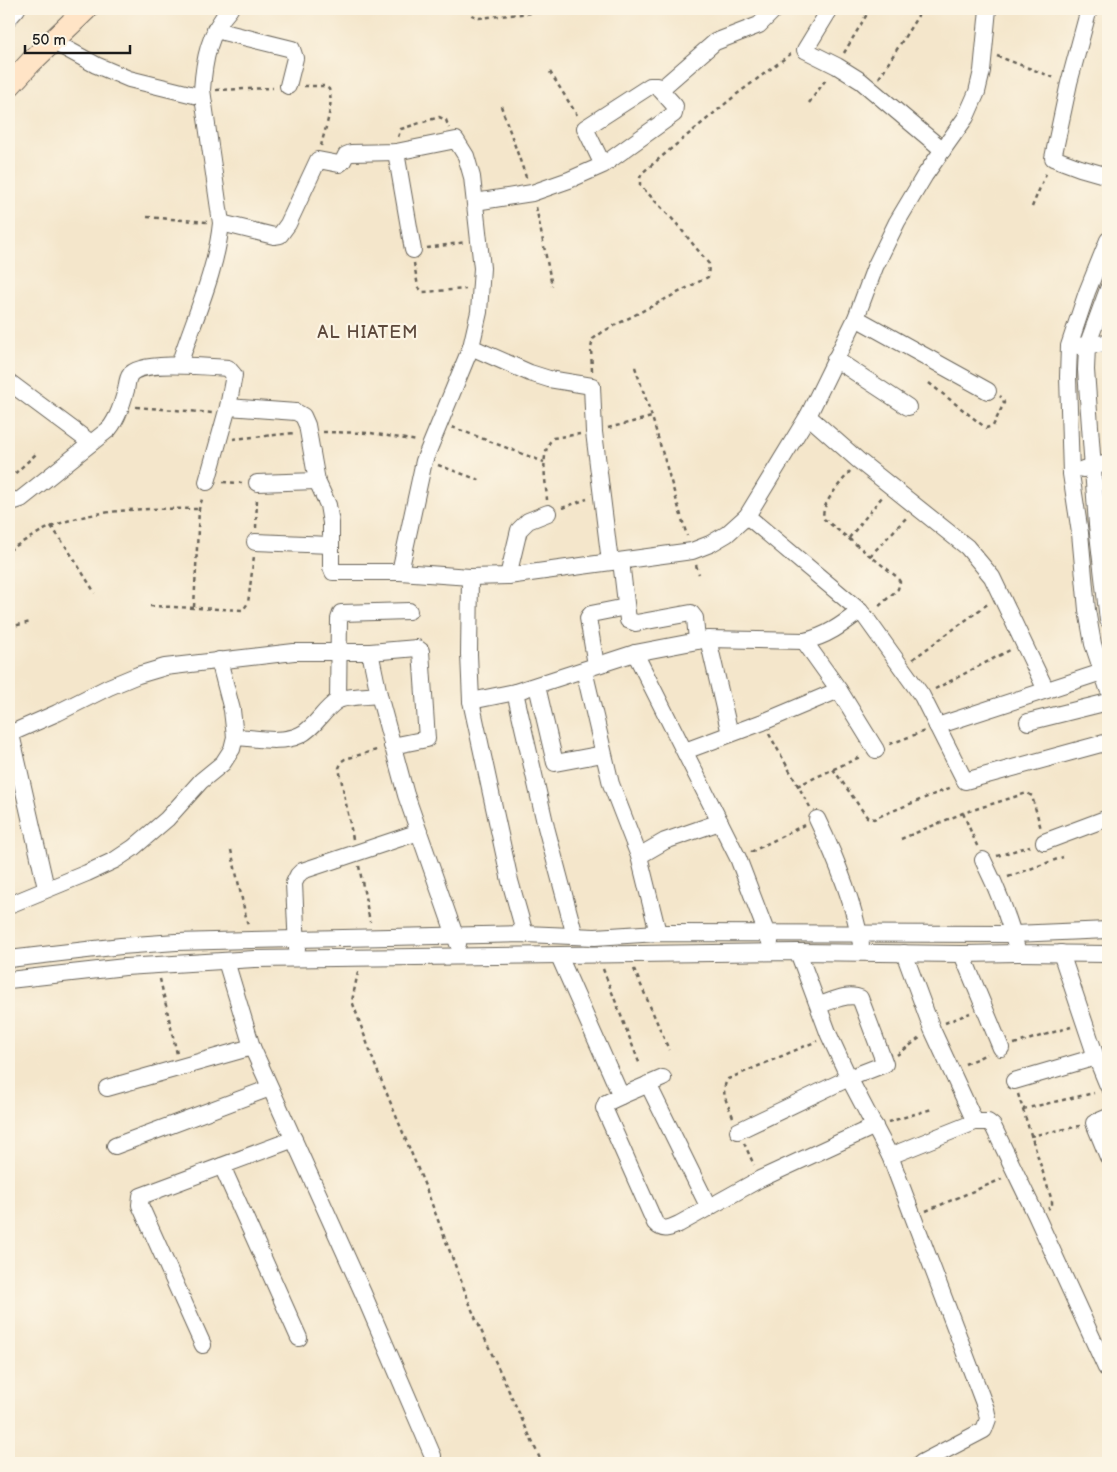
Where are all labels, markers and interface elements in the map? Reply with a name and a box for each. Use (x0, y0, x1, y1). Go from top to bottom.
scale bar (25, 22, 130, 54)
text: 50 m (32, 31, 66, 50)
district label: AL HIATEM (317, 322, 419, 343)

